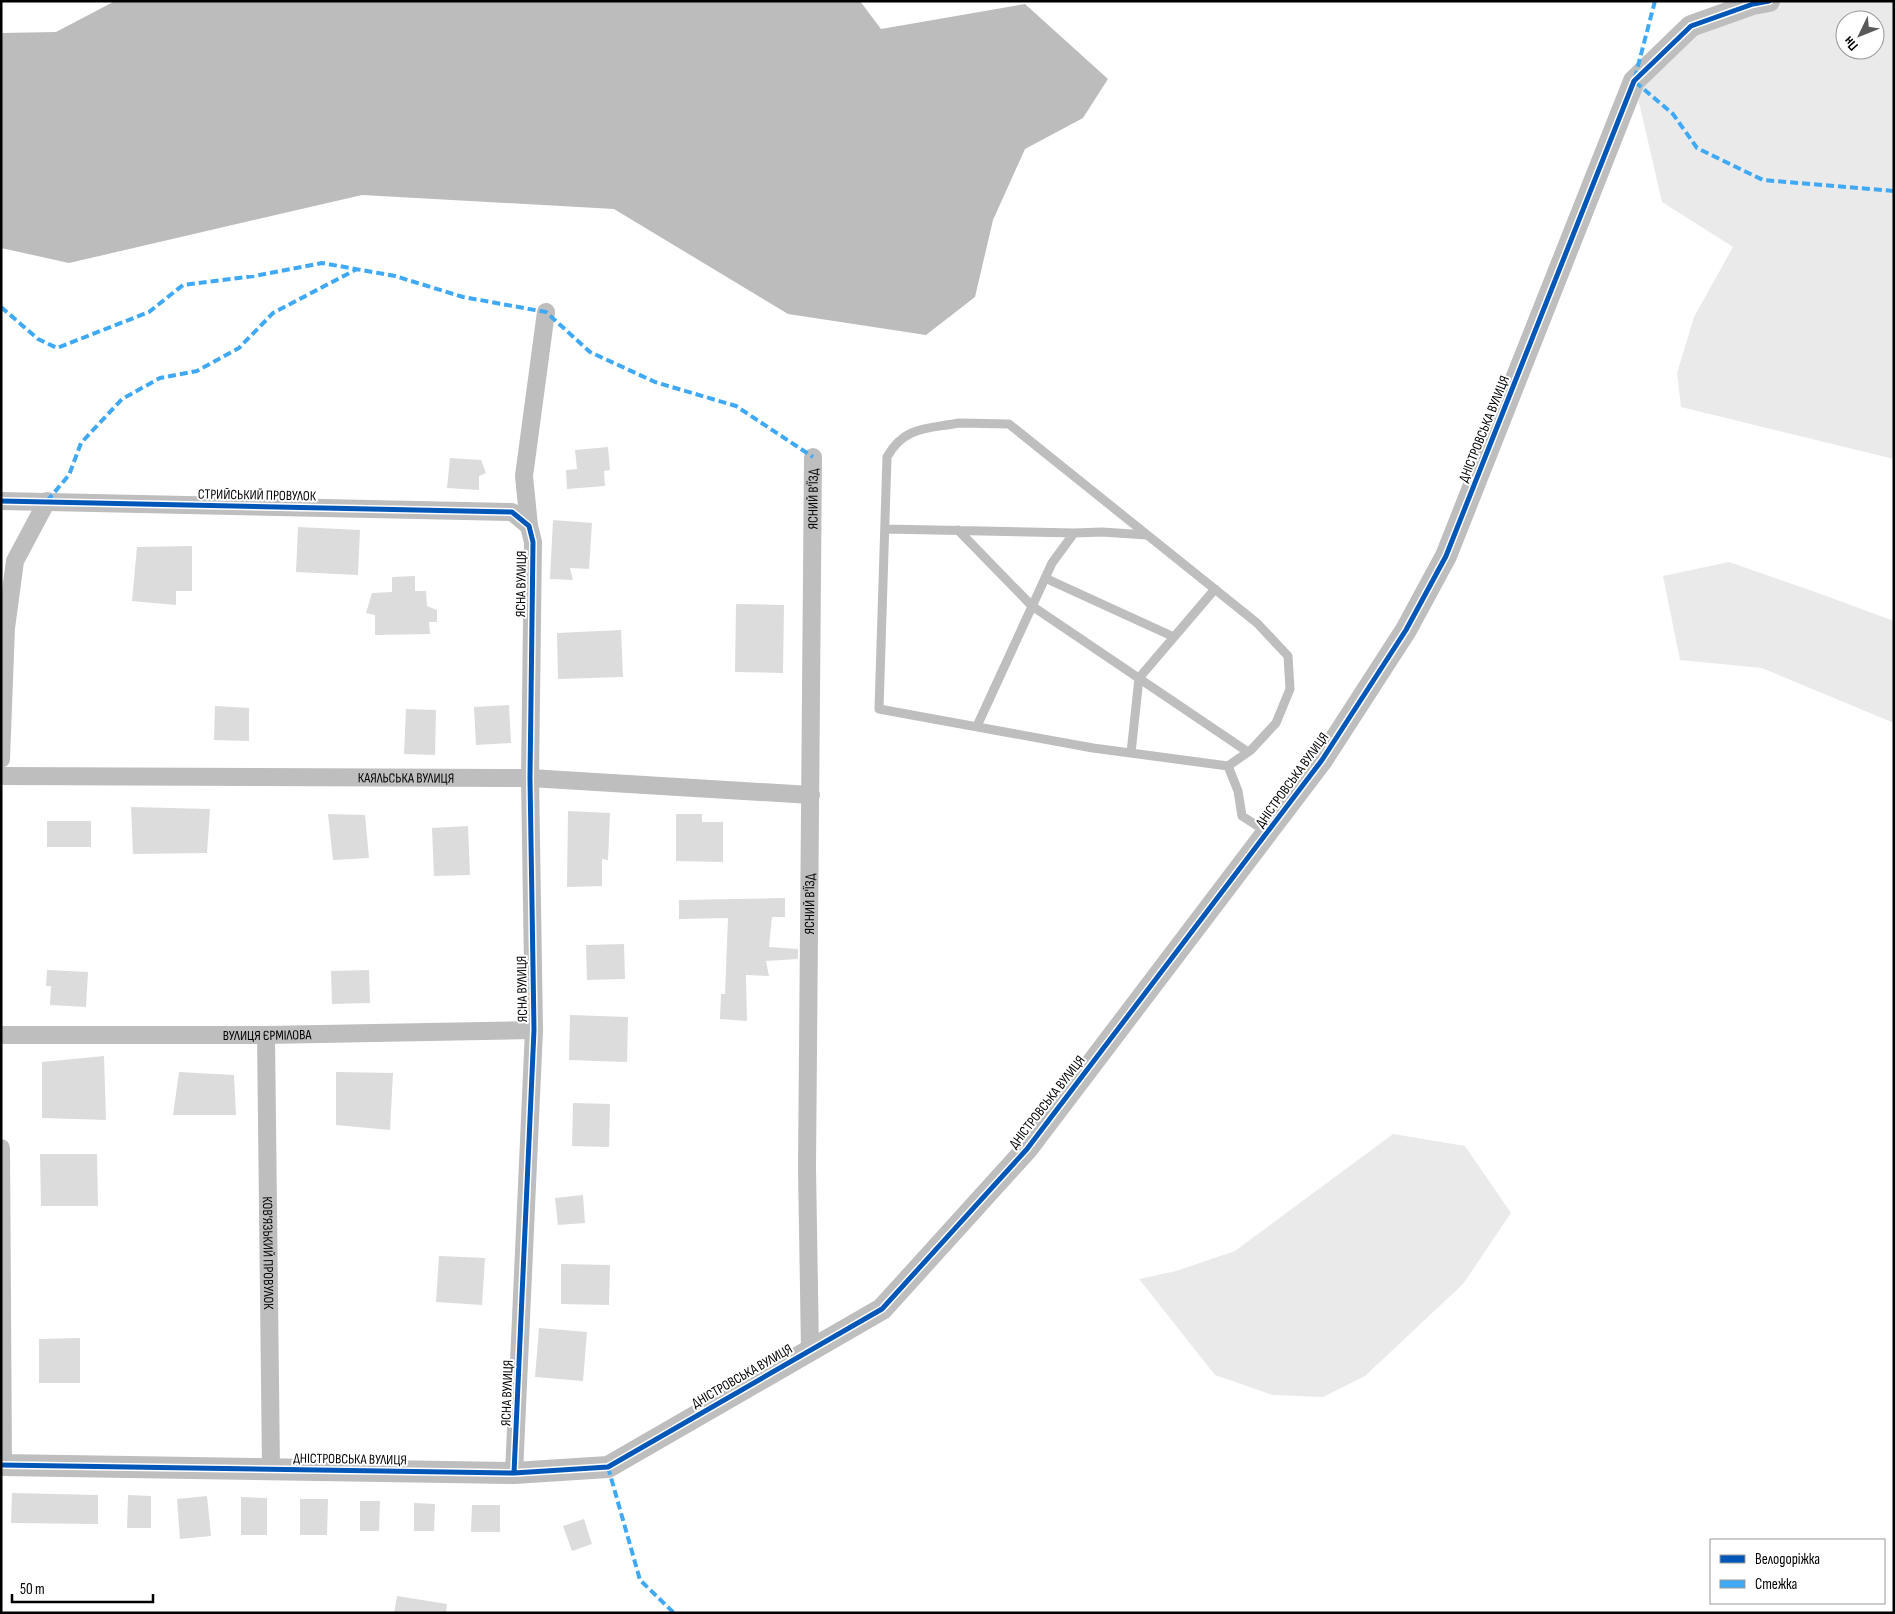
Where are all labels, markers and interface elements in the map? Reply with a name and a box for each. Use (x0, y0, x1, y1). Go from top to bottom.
north arrow (1835, 10, 1885, 60)
text: Пн (1840, 33, 1862, 54)
street label: ДНІСТРОВСЬКА ВУЛИЦЯ (1455, 373, 1513, 485)
street label: ЯСНИЙ В'ЇЗД (804, 468, 821, 530)
street label: СТРИЙСЬКИЙ ПРОВУЛОК (198, 485, 317, 505)
street label: ЯСНА ВУЛИЦЯ (512, 551, 530, 617)
street label: ДНІСТРОВСЬКА ВУЛИЦЯ (1252, 729, 1332, 831)
street label: КАЯЛЬСЬКА ВУЛИЦЯ (358, 769, 454, 786)
street label: ЯСНИЙ В'ЇЗД (800, 873, 818, 935)
street label: ЯСНА ВУЛИЦЯ (513, 956, 531, 1022)
street label: ВУЛИЦЯ ЄРМІЛОВА (223, 1026, 313, 1044)
street label: ДНІСТРОВСЬКА ВУЛИЦЯ (1005, 1052, 1089, 1152)
street label: КОВ'ЯЗЬКИЙ ПРОВУЛОК (259, 1196, 278, 1310)
street label: ДНІСТРОВСЬКА ВУЛИЦЯ (689, 1340, 795, 1412)
street label: ЯСНА ВУЛИЦЯ (497, 1359, 517, 1427)
street label: ДНІСТРОВСЬКА ВУЛИЦЯ (293, 1450, 407, 1468)
legend (1710, 1539, 1885, 1604)
text: Велодоріжка (1755, 1550, 1820, 1569)
scale bar (12, 1572, 154, 1604)
text: Стежка (1755, 1575, 1798, 1594)
text: 50 m (20, 1580, 45, 1599)

